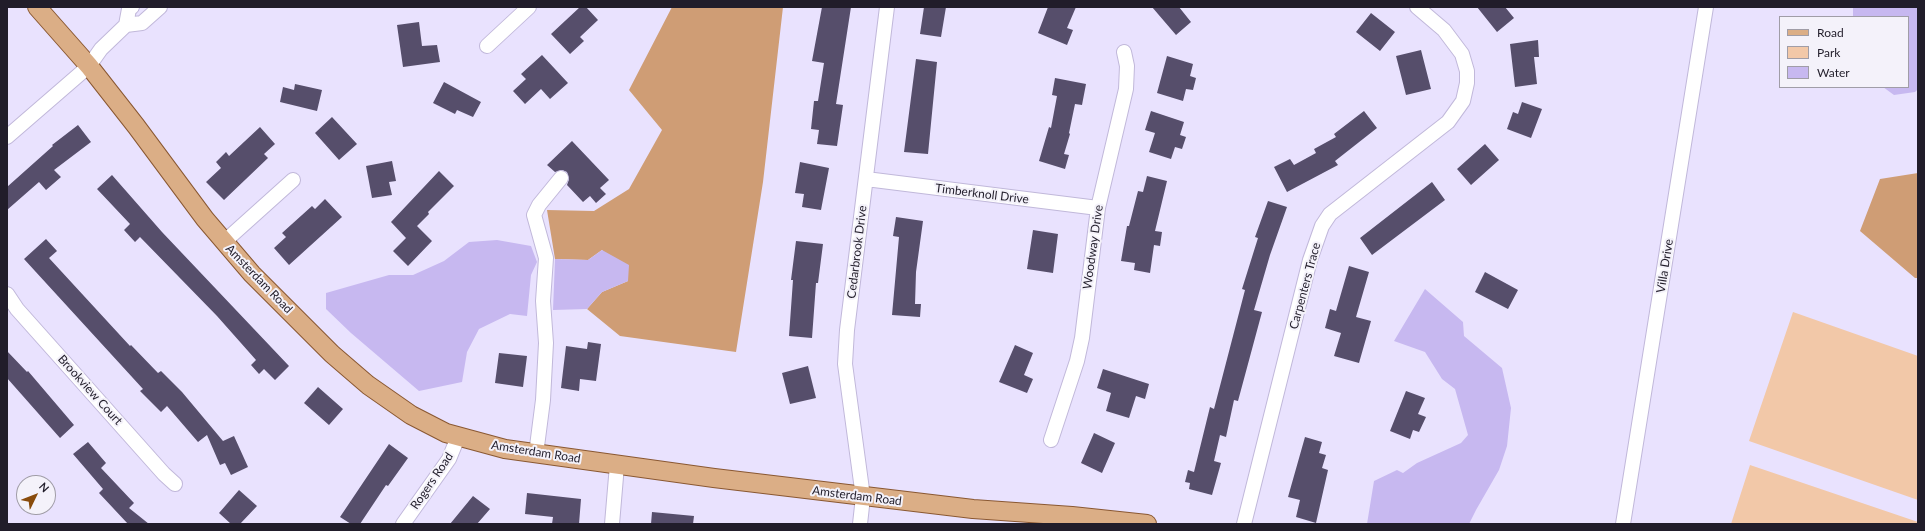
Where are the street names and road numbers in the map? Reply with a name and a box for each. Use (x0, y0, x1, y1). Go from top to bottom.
street label: Timberknoll Drive (934, 181, 1030, 207)
street label: Woodway Drive (1080, 204, 1106, 290)
street label: Cedarbrook Drive (844, 205, 870, 299)
street label: Villa Drive (1654, 238, 1676, 294)
street label: Carpenters Trace (1287, 241, 1323, 331)
street label: Amsterdam Road (223, 242, 295, 316)
street label: Brookview Court (55, 352, 125, 428)
street label: Amsterdam Road (490, 438, 582, 466)
street label: Rogers Road (408, 450, 456, 512)
street label: Amsterdam Road (811, 483, 903, 509)

